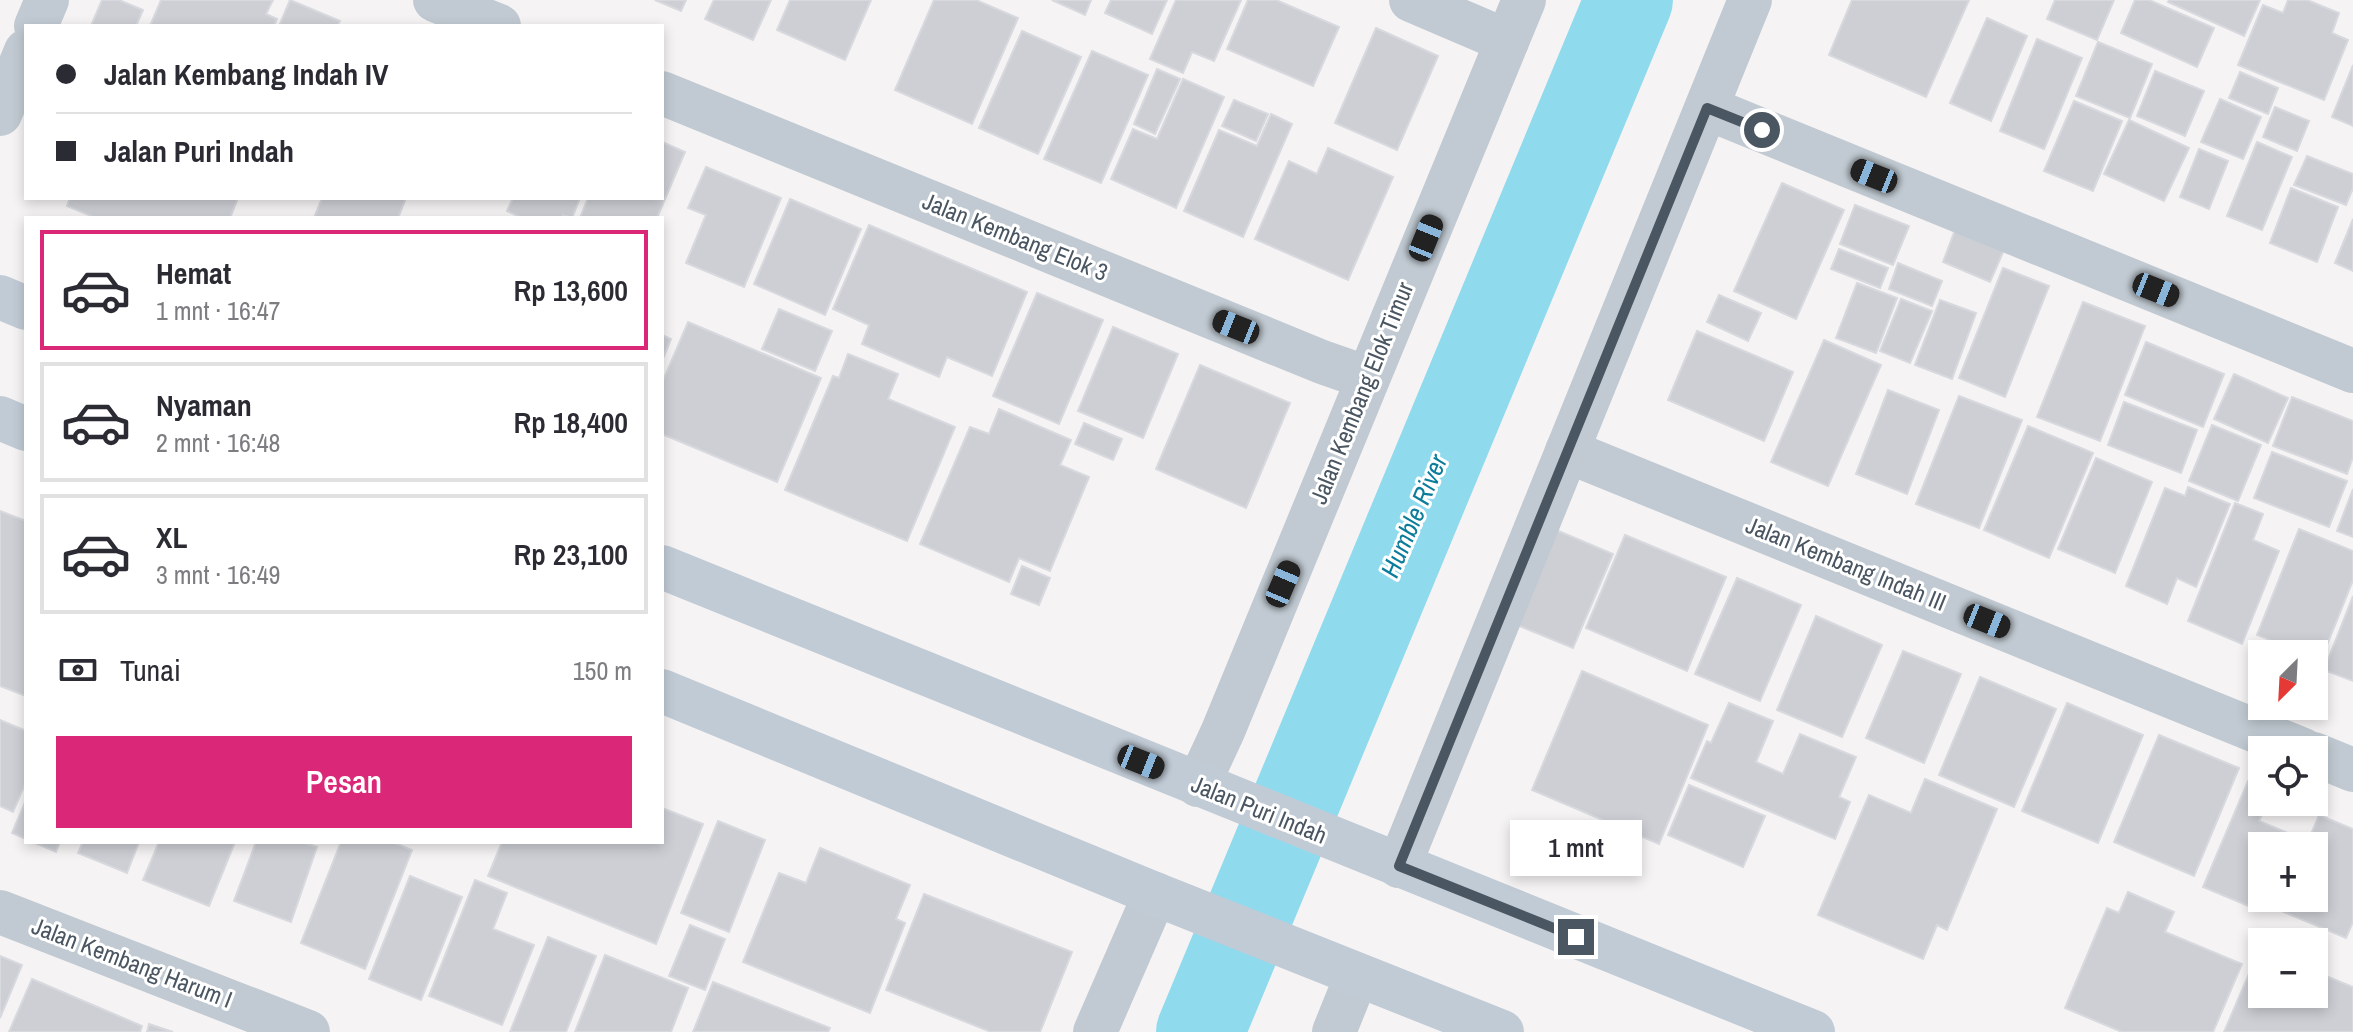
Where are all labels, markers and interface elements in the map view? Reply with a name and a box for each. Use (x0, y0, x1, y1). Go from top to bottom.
text: Jalan Kembang Indah IV (104, 54, 388, 94)
route start (1744, 112, 1780, 148)
text: Jalan Puri Indah (104, 131, 294, 171)
car (1847, 156, 1901, 196)
street label: Jalan Kembang Elok 3 (918, 184, 1113, 288)
car (1406, 211, 1446, 265)
text: Hemat (156, 253, 231, 293)
icon: car (60, 254, 132, 326)
text: Rp 13,600 (514, 270, 628, 310)
car (2129, 270, 2183, 310)
street label: Jalan Kembang Elok Timur (1302, 277, 1420, 508)
text: 1 mnt · 16:47 (156, 293, 280, 328)
car (1209, 307, 1263, 347)
text: Nyaman (156, 385, 252, 425)
icon: car (60, 386, 132, 458)
text: Rp 18,400 (514, 402, 628, 442)
text: 2 mnt · 16:48 (156, 425, 280, 460)
water label: Humble River (1372, 448, 1455, 583)
street label: Jalan Kembang Indah III (1741, 508, 1951, 618)
text: XL (156, 517, 187, 557)
icon: car (60, 518, 132, 590)
text: Rp 23,100 (514, 534, 628, 574)
text: 3 mnt · 16:49 (156, 557, 280, 592)
car (1263, 557, 1303, 611)
car (1960, 601, 2014, 641)
north arrow (2248, 640, 2328, 720)
map controls (2248, 640, 2328, 1008)
icon: cash (56, 648, 100, 692)
text: Tunai (120, 650, 181, 690)
text: 150 m (573, 653, 632, 688)
button: Pesan (56, 736, 632, 828)
button: locate (2248, 736, 2328, 816)
car (1114, 742, 1168, 782)
street label: Jalan Puri Indah (1187, 767, 1332, 851)
callout: 1 mnt (1510, 821, 1642, 877)
text: 1 mnt (1548, 830, 1604, 865)
button: + (2248, 832, 2328, 912)
street label: Jalan Kembang Harum I (28, 909, 237, 1015)
route end (1558, 919, 1594, 955)
button: − (2248, 928, 2328, 1008)

